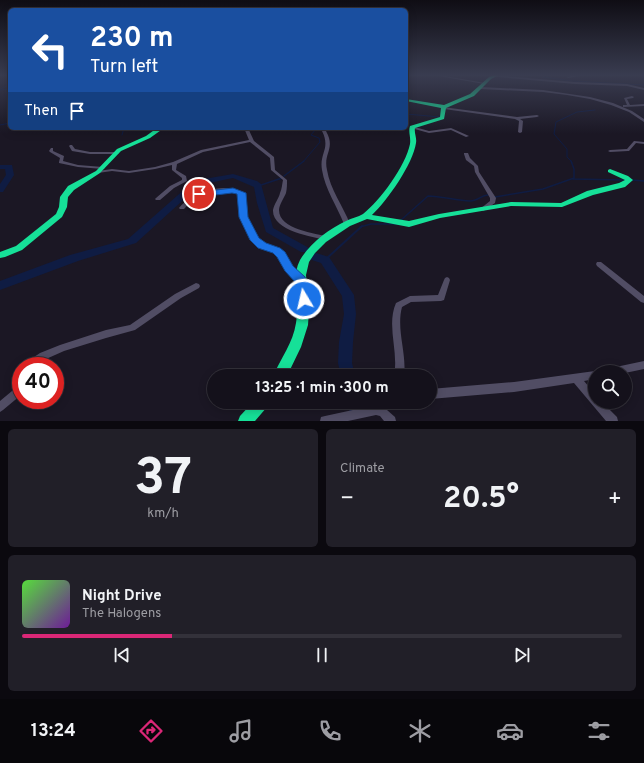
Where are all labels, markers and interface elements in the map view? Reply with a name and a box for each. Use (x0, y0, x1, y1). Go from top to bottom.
text: 230 m (90, 21, 173, 57)
icon: left (24, 24, 76, 76)
text: Turn left (90, 56, 158, 79)
icon: arrive (66, 100, 88, 122)
text: Then (24, 102, 58, 121)
pin (182, 177, 216, 211)
icon: arrive (188, 183, 210, 205)
position arrow (283, 278, 325, 320)
speed limit sign: 40 (12, 357, 64, 409)
map controls (588, 365, 632, 409)
button: search (588, 365, 632, 409)
text: 13:25 · 1 min · 300 m (255, 379, 389, 398)
text: 37 (134, 447, 192, 513)
text: Climate (340, 461, 385, 477)
text: 20.5° (443, 481, 519, 518)
text: − (340, 486, 354, 513)
text: + (608, 486, 622, 513)
text: km/h (147, 506, 179, 522)
text: Night Drive (82, 587, 162, 606)
text: The Halogens (82, 606, 161, 622)
icon: previous (111, 644, 133, 666)
icon: pause (311, 644, 333, 666)
icon: next (511, 644, 533, 666)
icon: directions (137, 717, 165, 745)
icon: music (227, 717, 255, 745)
icon: phone (316, 717, 344, 745)
icon: climate (406, 717, 434, 745)
icon: car (496, 717, 524, 745)
icon: filters (585, 717, 613, 745)
text: 13:24 (31, 720, 76, 743)

